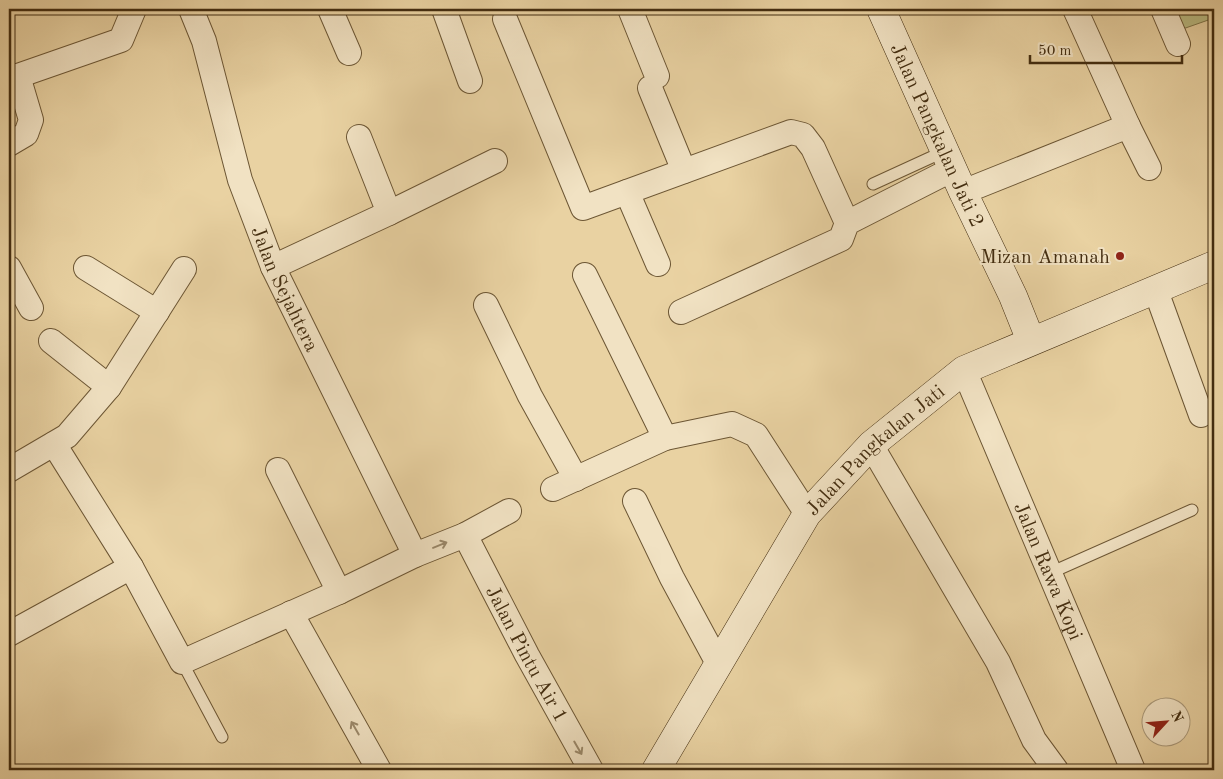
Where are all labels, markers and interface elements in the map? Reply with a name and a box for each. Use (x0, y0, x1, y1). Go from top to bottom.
scale bar (1030, 32, 1183, 64)
street label: Jalan Pangkalan Jati 2 (886, 41, 986, 231)
text: 50 m (1038, 44, 1072, 59)
street label: Jalan Sejahtera (247, 224, 321, 355)
place label: Mizan Amanah (980, 248, 1110, 268)
marker: Mizan Amanah (1114, 250, 1126, 262)
street label: Jalan Pangkalan Jati (803, 382, 949, 520)
street label: Jalan Rawa Kopi (1009, 500, 1085, 643)
one-way arrow (432, 539, 447, 549)
street label: Jalan Pintu Air 1 (481, 583, 570, 726)
north arrow (1140, 696, 1190, 746)
text: N (1168, 709, 1186, 725)
one-way arrow (349, 721, 359, 736)
one-way arrow (573, 740, 583, 754)

